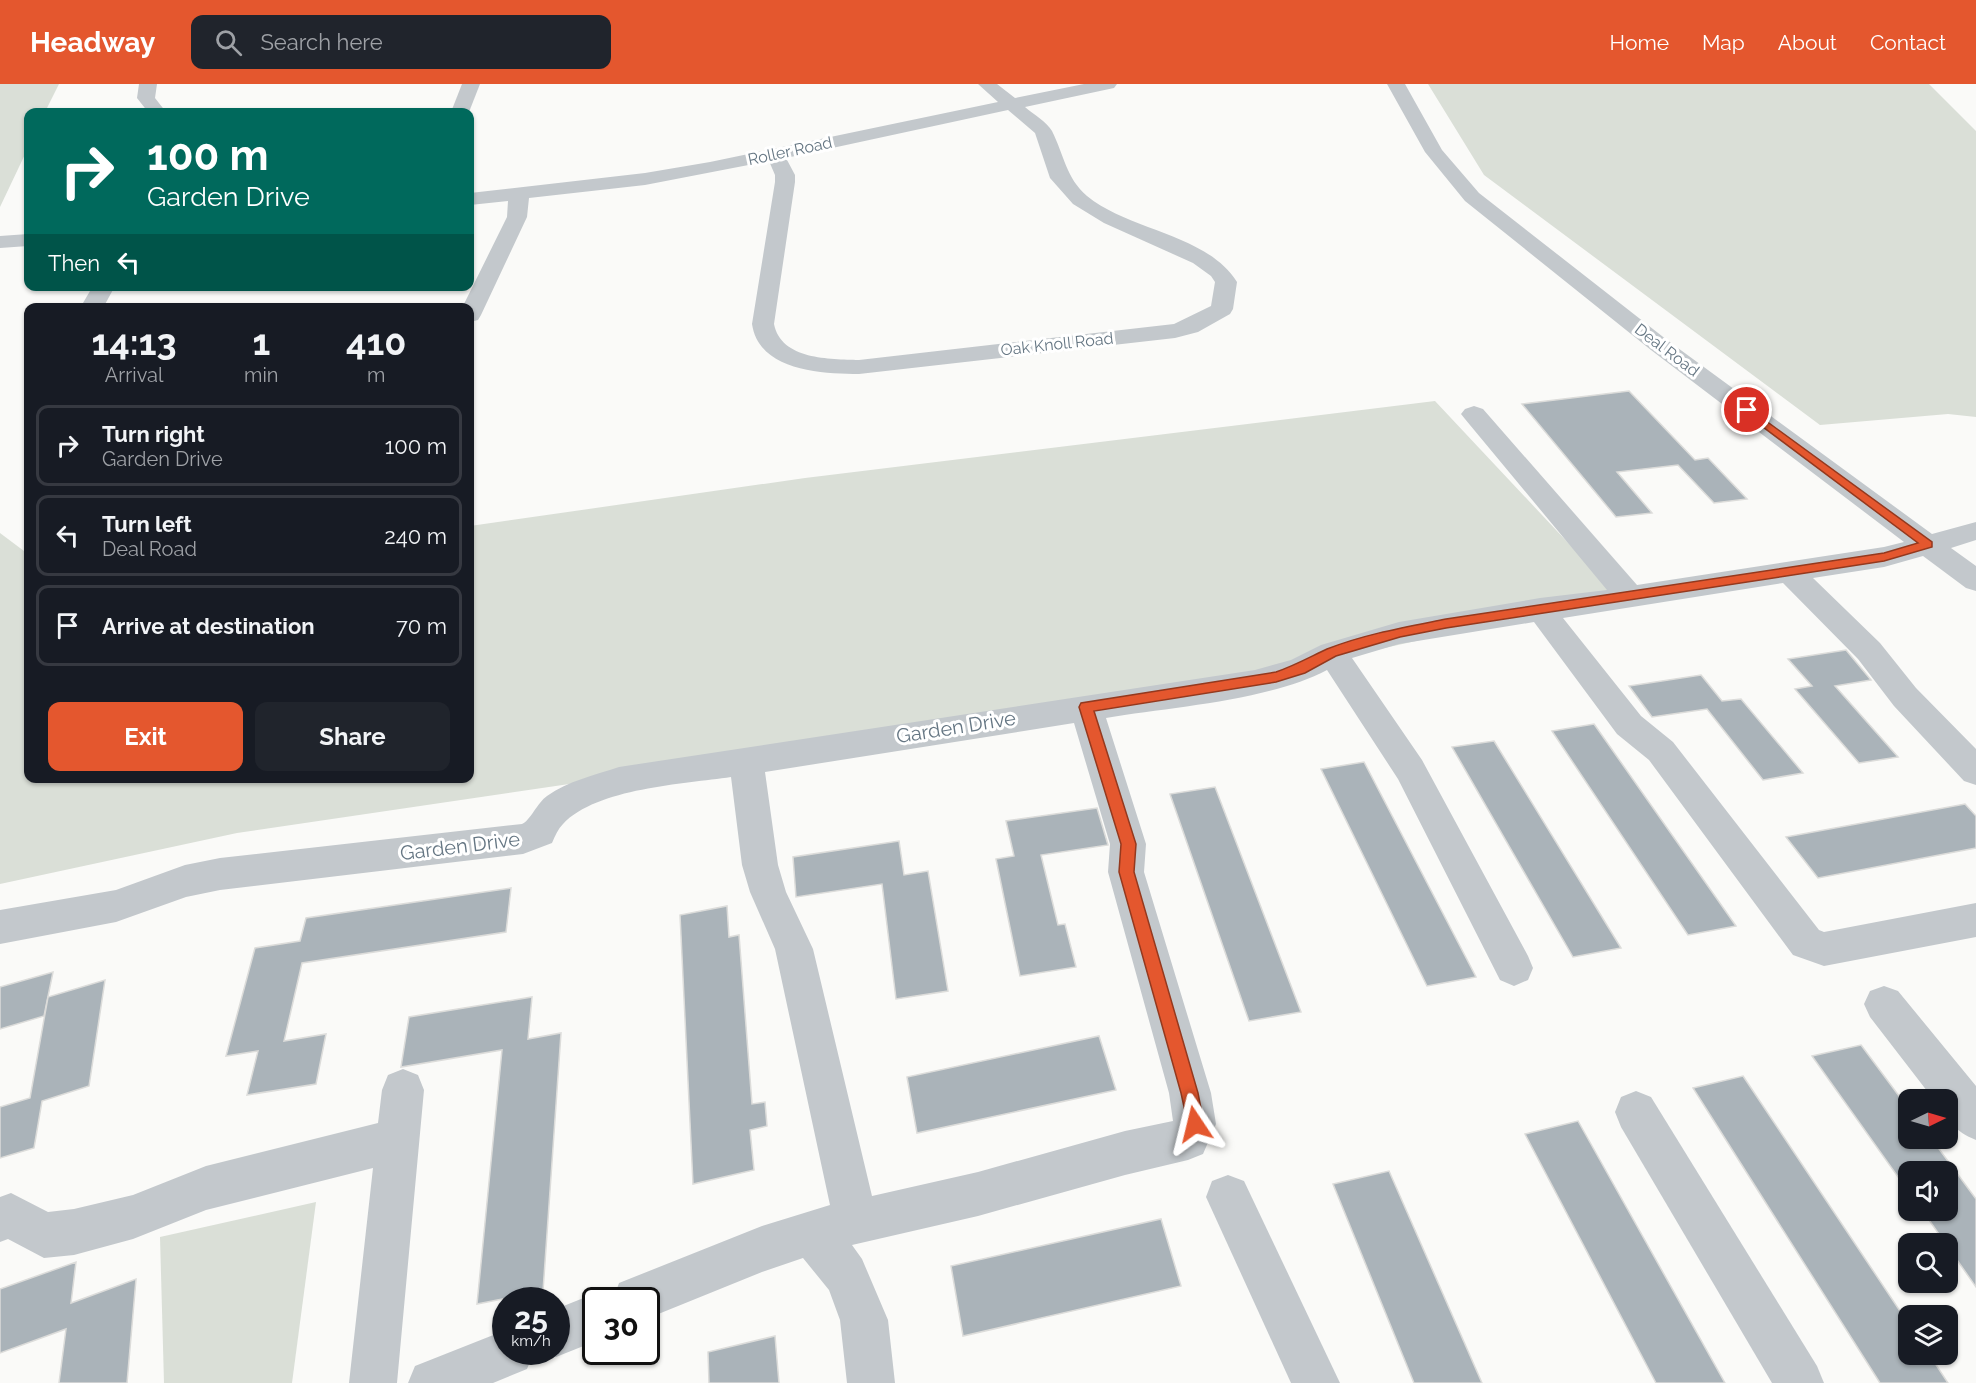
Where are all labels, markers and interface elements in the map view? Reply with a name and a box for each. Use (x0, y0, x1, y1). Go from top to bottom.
search box (191, 15, 611, 69)
text: Headway (30, 26, 155, 59)
icon: search (212, 26, 245, 59)
text: Search here (260, 29, 383, 55)
text: Home (1610, 30, 1669, 55)
text: Map (1702, 30, 1745, 55)
text: About (1778, 30, 1837, 55)
text: Contact (1870, 30, 1946, 55)
text: 100 m (147, 131, 269, 180)
icon: right (48, 132, 126, 210)
street label: Roller Road (746, 133, 834, 169)
text: Garden Drive (147, 181, 310, 212)
icon: left (112, 246, 145, 279)
text: Then (48, 250, 100, 276)
street label: Deal Road (1631, 320, 1703, 380)
text: 14:13 (92, 321, 177, 363)
text: 1 (252, 321, 270, 363)
text: 410 (346, 321, 406, 363)
street label: Oak Knoll Road (1000, 329, 1114, 359)
text: Arrival (105, 363, 163, 387)
text: min (244, 363, 279, 387)
text: m (367, 363, 385, 387)
pin (1721, 384, 1772, 435)
icon: arrive (1730, 393, 1763, 426)
text: Turn right (102, 421, 205, 447)
icon: right (51, 429, 84, 462)
text: 100 m (385, 433, 447, 459)
text: Garden Drive (102, 447, 223, 471)
text: Turn left (102, 511, 192, 537)
icon: left (51, 519, 84, 552)
text: 240 m (384, 523, 447, 549)
text: Deal Road (102, 537, 197, 561)
icon: arrive (51, 609, 84, 642)
text: Arrive at destination (102, 613, 315, 639)
text: 70 m (396, 613, 447, 639)
button: Exit (48, 702, 243, 771)
button: Share (255, 702, 450, 771)
street label: Garden Drive (895, 706, 1018, 748)
street label: Garden Drive (399, 827, 522, 865)
north arrow (1898, 1089, 1958, 1149)
map controls (1898, 1089, 1958, 1365)
position arrow (1163, 1092, 1227, 1156)
button: sound (1898, 1161, 1958, 1221)
button: search (1898, 1233, 1958, 1293)
speed limit sign: 30 (582, 1287, 660, 1365)
text: 25 (514, 1301, 548, 1336)
button: layers (1898, 1305, 1958, 1365)
text: km/h (511, 1332, 551, 1350)

